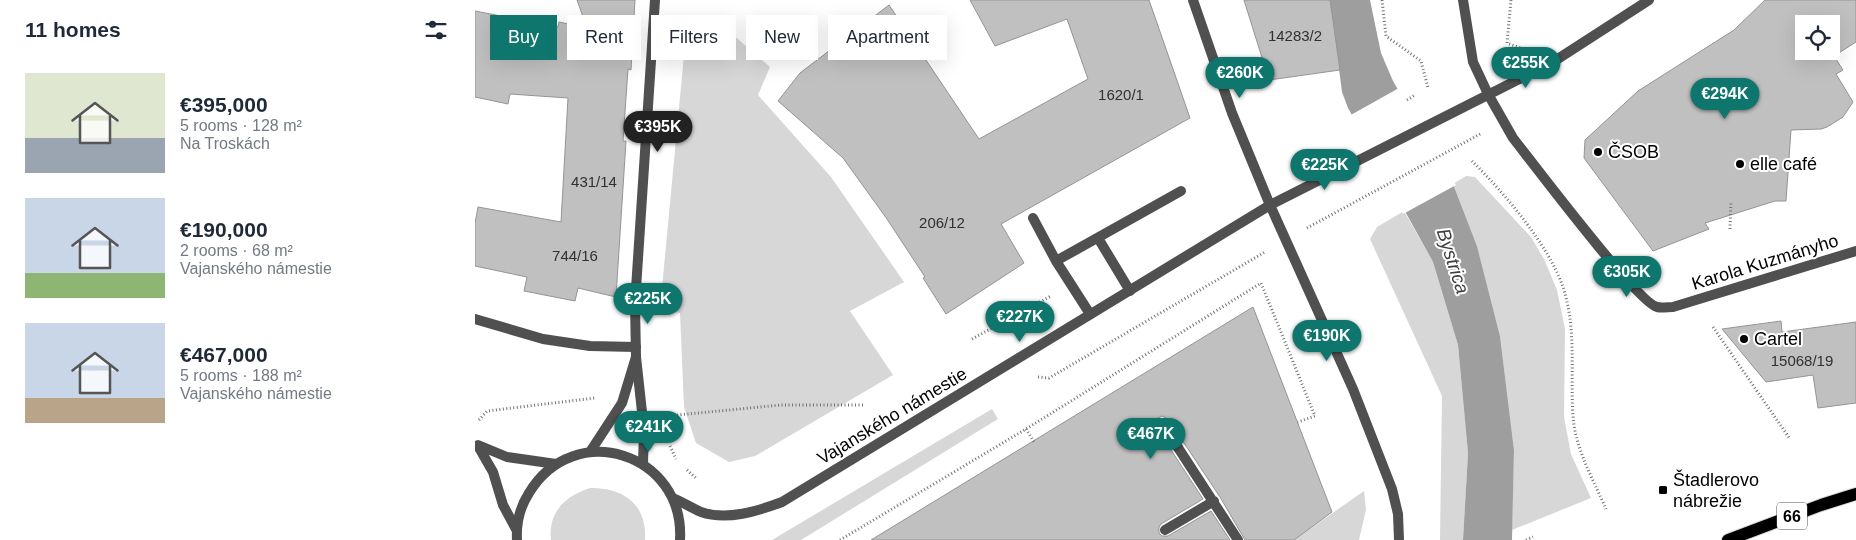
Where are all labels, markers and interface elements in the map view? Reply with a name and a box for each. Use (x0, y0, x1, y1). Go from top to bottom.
chip: Buy (490, 15, 557, 60)
chip: Rent (567, 15, 641, 60)
chip: Filters (651, 15, 736, 60)
chip: New (746, 15, 818, 60)
chip: Apartment (828, 15, 947, 60)
map controls (1795, 15, 1840, 60)
button: locate (1795, 15, 1840, 60)
icon: filters (422, 16, 450, 44)
text: 11 homes (25, 18, 121, 41)
house number: 14283/2 (1268, 27, 1322, 44)
pin: €255K (1491, 46, 1561, 89)
text: €255K (1502, 54, 1550, 71)
pin: €260K (1205, 56, 1275, 99)
text: €260K (1216, 64, 1264, 81)
pin: €294K (1690, 78, 1760, 120)
text: €294K (1701, 85, 1749, 102)
house number: 1620/1 (1098, 86, 1144, 103)
icon: home (65, 93, 125, 153)
text: €395,000 (180, 93, 268, 116)
pin: €395K (623, 110, 693, 153)
text: 5 rooms · 128 m² (180, 117, 302, 134)
text: €395K (634, 118, 682, 135)
text: Na Troskách (180, 135, 270, 152)
place label: ČSOB (1608, 141, 1659, 162)
marker: ČSOB (1592, 146, 1604, 158)
pin: €225K (1290, 148, 1360, 191)
place label: elle café (1750, 154, 1817, 174)
text: €225K (1301, 156, 1349, 173)
marker: elle café (1734, 158, 1746, 170)
house number: 431/14 (571, 173, 617, 190)
house number: 206/12 (919, 214, 965, 231)
icon: home (65, 218, 125, 278)
text: €190,000 (180, 218, 268, 241)
water label: Bystrica (1433, 226, 1473, 296)
street label: Karola Kuzmányho (1689, 230, 1841, 294)
text: 2 rooms · 68 m² (180, 242, 293, 259)
house number: 744/16 (552, 247, 598, 264)
pin: €305K (1592, 256, 1662, 298)
text: Vajanského námestie (180, 260, 332, 277)
text: €305K (1603, 263, 1651, 280)
pin: €225K (613, 282, 683, 325)
text: €225K (624, 290, 672, 307)
pin: €227K (985, 300, 1055, 343)
text: €227K (996, 308, 1044, 325)
pin: €190K (1292, 320, 1362, 362)
text: €190K (1303, 327, 1351, 344)
place label: Cartel (1754, 329, 1802, 349)
marker: Cartel (1738, 333, 1750, 345)
icon: home (65, 343, 125, 403)
text: €467,000 (180, 343, 268, 366)
house number: 15068/19 (1771, 352, 1833, 369)
street label: Vajanského námestie (814, 363, 970, 469)
text: 5 rooms · 188 m² (180, 367, 302, 384)
text: Vajanského námestie (180, 385, 332, 402)
pin: €241K (614, 410, 684, 453)
text: €241K (625, 418, 673, 435)
pin: €467K (1116, 418, 1186, 460)
text: €467K (1127, 425, 1175, 442)
place label: Štadlerovo nábrežie (1673, 469, 1759, 511)
marker: Štadlerovo nábrežie (1657, 484, 1669, 496)
road number: 66 (1777, 502, 1807, 530)

